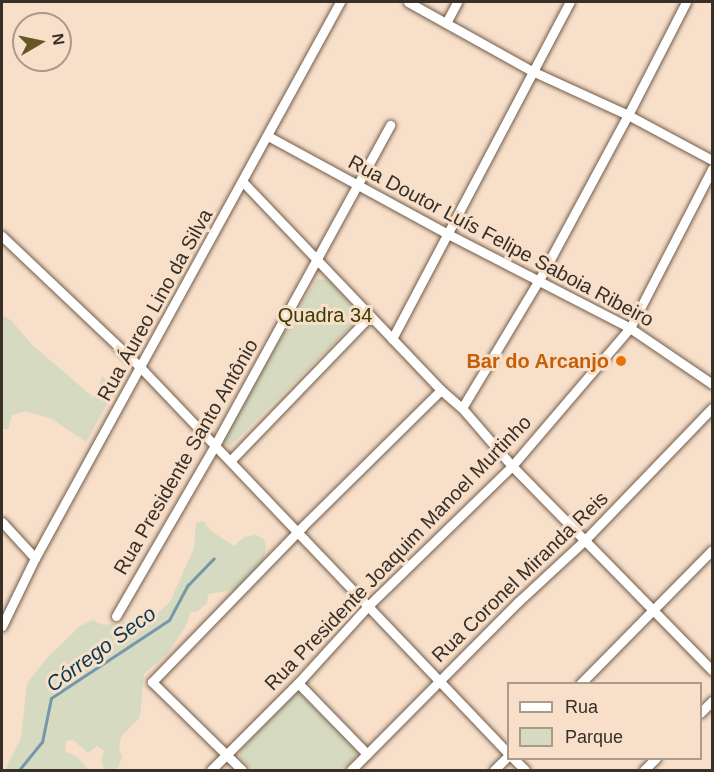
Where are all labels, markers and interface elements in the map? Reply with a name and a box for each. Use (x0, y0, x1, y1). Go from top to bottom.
north arrow (12, 12, 72, 72)
text: N (49, 32, 68, 46)
street label: Rua Doutor Luís Felipe Saboia Ribeiro (344, 150, 658, 332)
street label: Rua Áureo Lino da Silva (92, 205, 218, 405)
park label: Quadra 34 (278, 303, 372, 327)
street label: Rua Presidente Santo Antônio (108, 334, 264, 580)
place label: Bar do Arcanjo (466, 349, 609, 373)
marker: Bar do Arcanjo (614, 354, 628, 368)
street label: Rua Presidente Joaquim Manoel Murtinho (260, 410, 536, 696)
street label: Rua Coronel Miranda Reis (427, 487, 613, 667)
water label: Córrego Seco (41, 601, 161, 697)
legend (507, 682, 702, 760)
text: Rua (565, 697, 598, 717)
text: Parque (565, 727, 623, 747)

